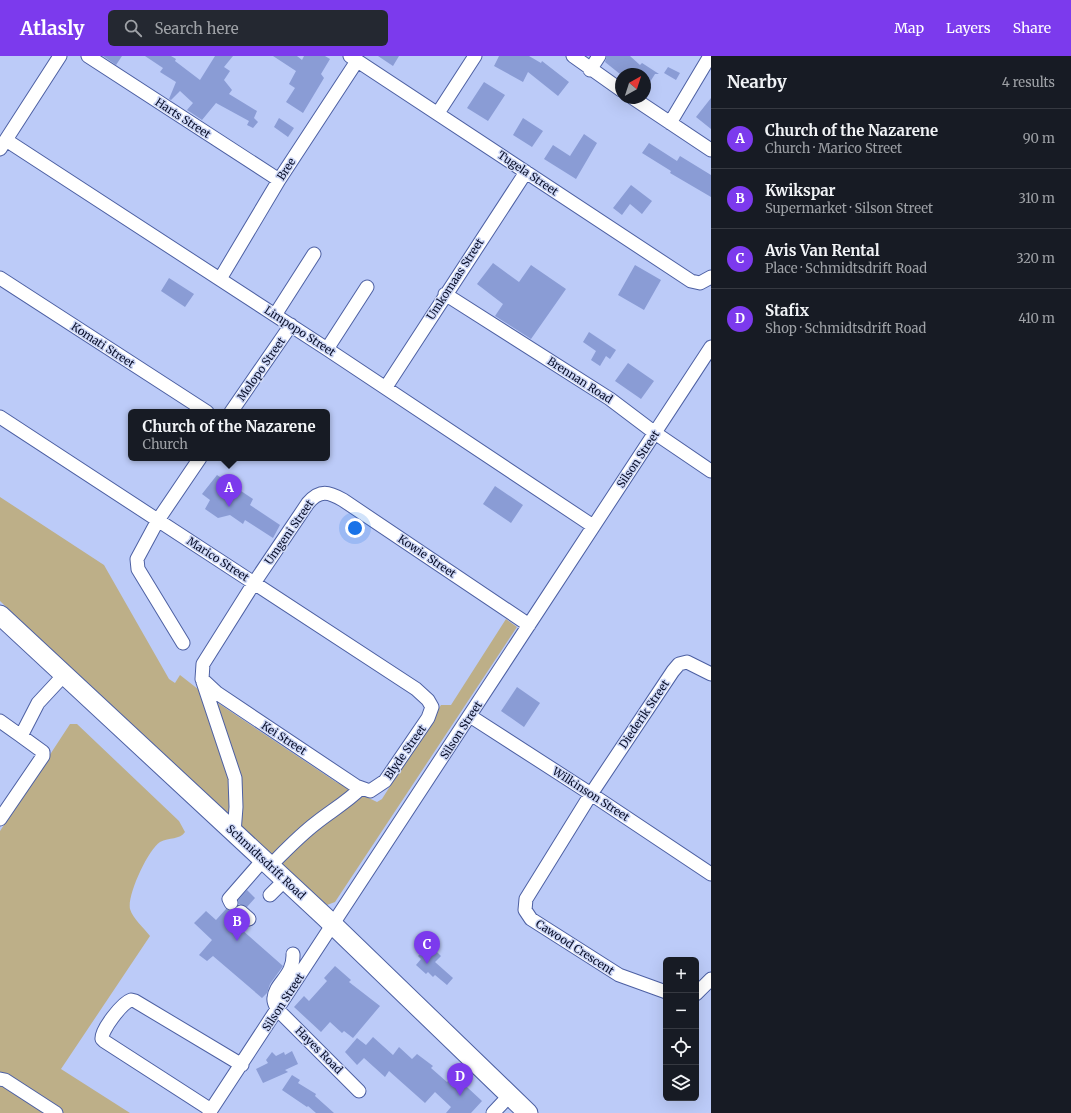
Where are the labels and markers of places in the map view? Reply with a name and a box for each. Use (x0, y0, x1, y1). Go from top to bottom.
pin: A (216, 474, 242, 507)
pin: B (224, 908, 250, 941)
pin: C (414, 931, 440, 964)
pin: D (447, 1063, 473, 1096)

